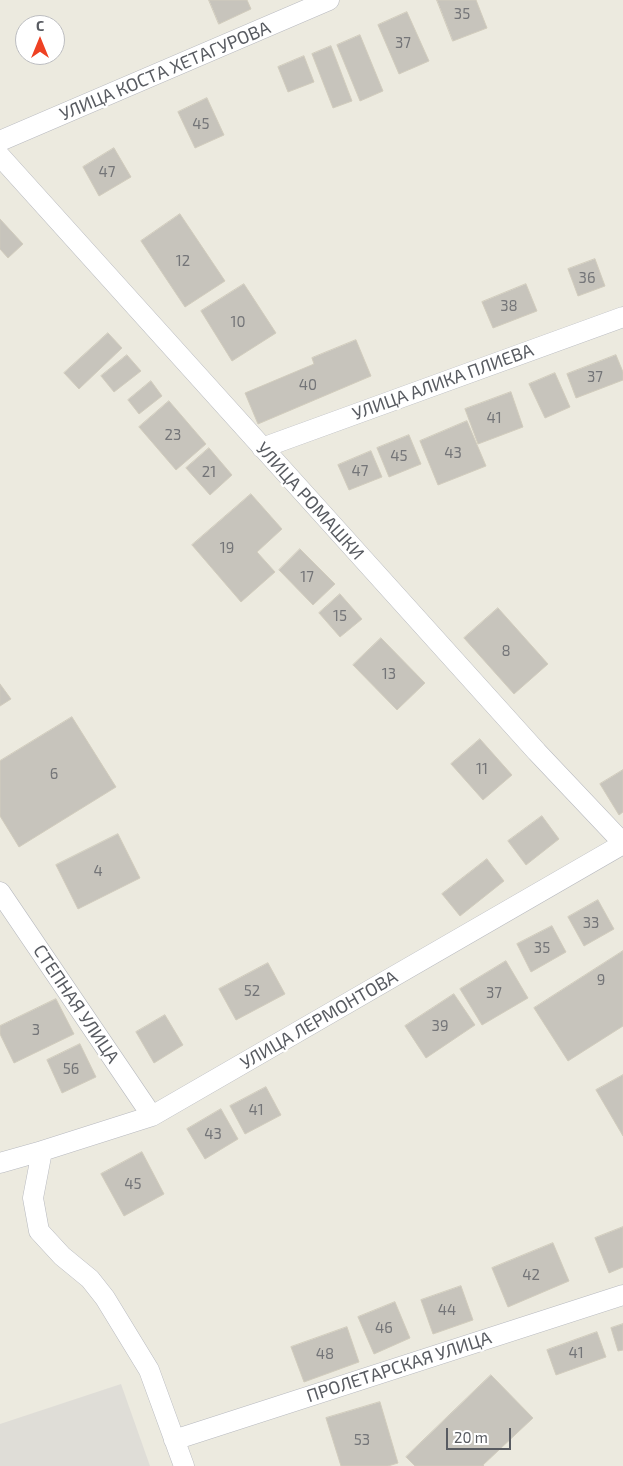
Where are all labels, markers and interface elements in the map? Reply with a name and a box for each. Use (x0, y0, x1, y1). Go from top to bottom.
house number: 35 (454, 5, 470, 23)
north arrow (15, 15, 65, 65)
text: С (36, 17, 44, 34)
street label: УЛИЦА КОСТА ХЕТАГУРОВА (56, 17, 274, 125)
house number: 37 (395, 34, 411, 52)
house number: 45 (192, 115, 210, 133)
house number: 47 (99, 163, 115, 181)
house number: 12 (176, 252, 190, 270)
house number: 36 (579, 269, 595, 287)
house number: 38 (500, 297, 518, 315)
house number: 10 (230, 313, 246, 331)
street label: УЛИЦА АЛИКА ПЛИЕВА (349, 339, 537, 425)
house number: 37 (587, 368, 603, 386)
house number: 40 (299, 376, 317, 394)
house number: 41 (486, 409, 502, 427)
house number: 23 (165, 426, 181, 444)
street label: УЛИЦА РОМАШКИ (252, 438, 368, 564)
house number: 43 (444, 444, 462, 462)
house number: 45 (390, 447, 408, 465)
house number: 47 (352, 462, 368, 480)
house number: 21 (202, 463, 216, 481)
house number: 19 (220, 539, 234, 557)
house number: 17 (300, 568, 314, 586)
house number: 15 (333, 607, 347, 625)
house number: 8 (501, 642, 511, 660)
house number: 13 (382, 665, 396, 683)
house number: 11 (476, 760, 488, 778)
house number: 6 (50, 765, 58, 783)
house number: 4 (93, 862, 103, 880)
house number: 33 (583, 914, 599, 932)
house number: 35 (534, 939, 550, 957)
street label: СТЕПНАЯ УЛИЦА (28, 941, 124, 1067)
street label: УЛИЦА ЛЕРМОНТОВА (237, 966, 401, 1074)
house number: 9 (597, 971, 605, 989)
house number: 52 (244, 982, 260, 1000)
house number: 37 (486, 984, 502, 1002)
house number: 39 (432, 1017, 448, 1035)
house number: 3 (32, 1021, 40, 1039)
house number: 56 (63, 1060, 79, 1078)
house number: 41 (248, 1101, 264, 1119)
house number: 43 (204, 1125, 222, 1143)
house number: 45 (124, 1175, 142, 1193)
house number: 42 (522, 1266, 540, 1284)
house number: 44 (438, 1301, 456, 1319)
house number: 46 (375, 1319, 393, 1337)
street label: ПРОЛЕТАРСКАЯ УЛИЦА (304, 1327, 494, 1407)
house number: 41 (568, 1344, 584, 1362)
house number: 48 (316, 1345, 334, 1363)
scale bar (448, 1418, 513, 1450)
text: 20 m (454, 1428, 488, 1446)
house number: 53 (354, 1431, 370, 1449)

